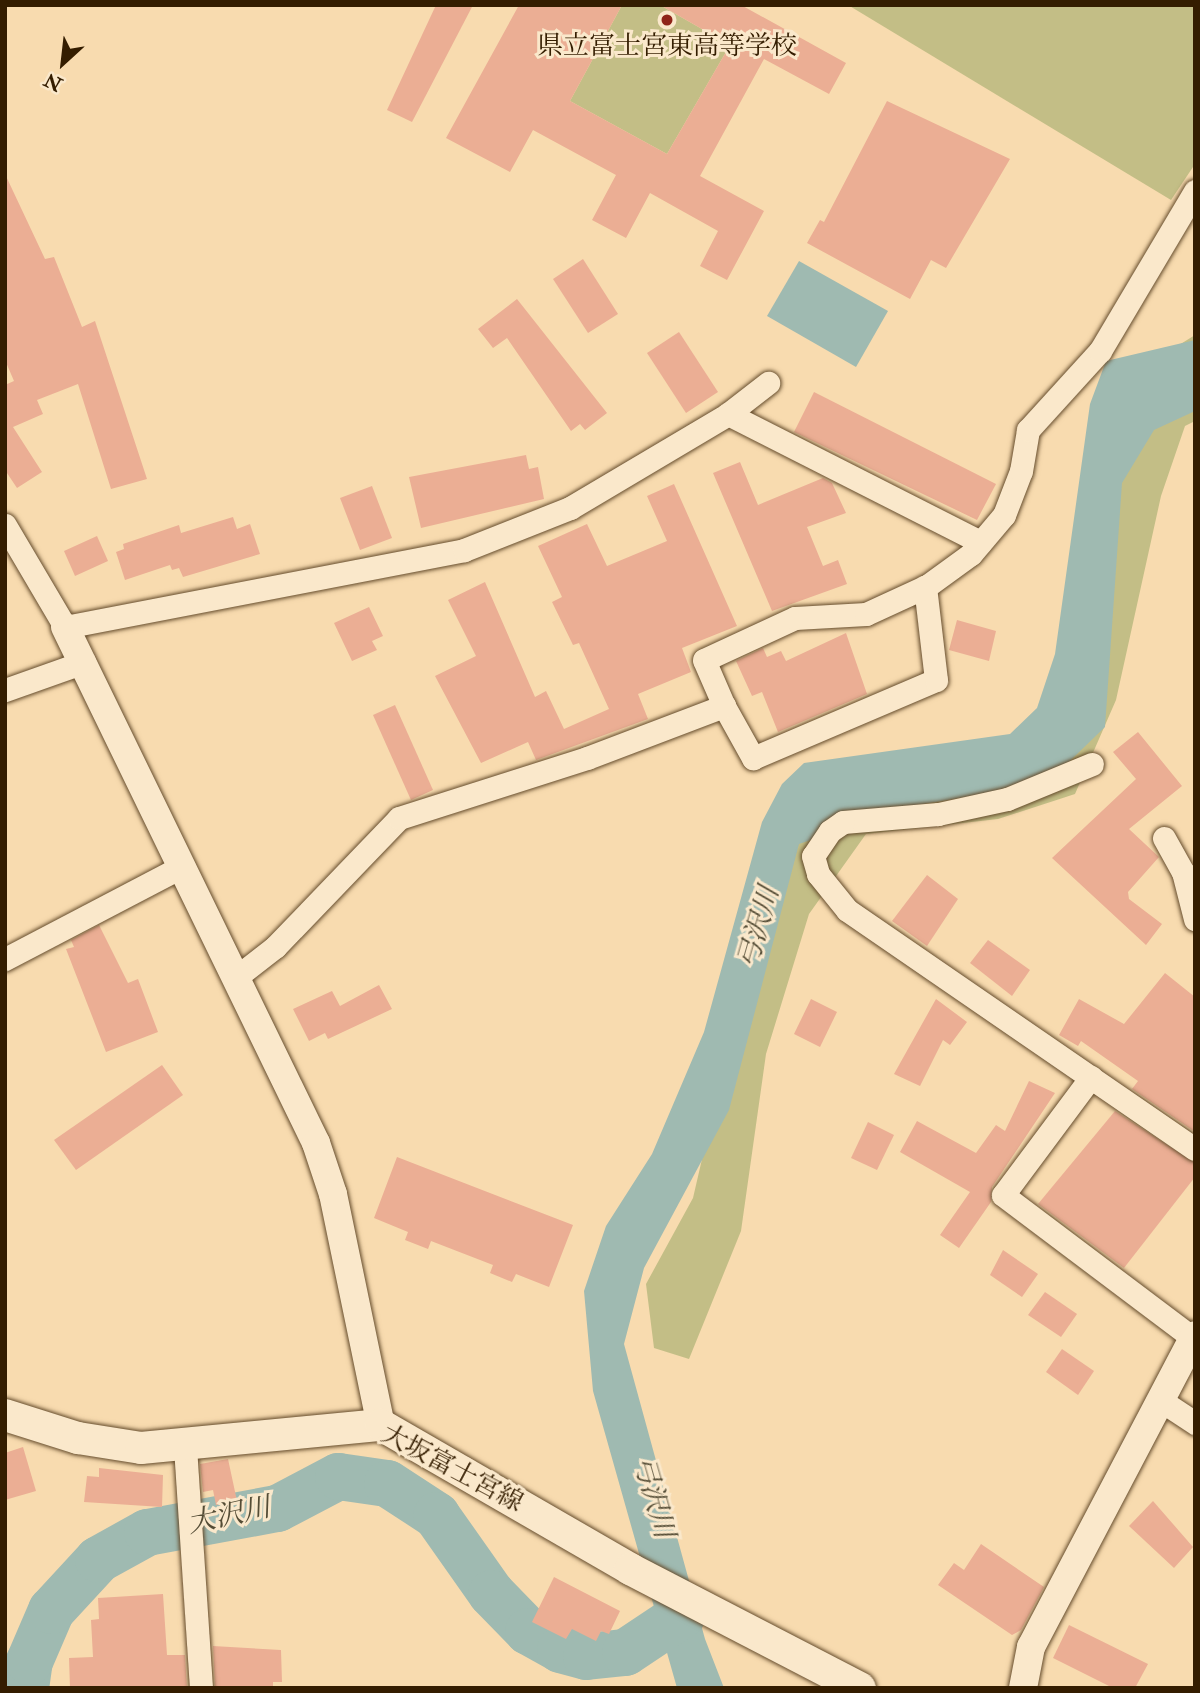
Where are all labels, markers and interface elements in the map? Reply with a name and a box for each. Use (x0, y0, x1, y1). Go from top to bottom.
marker: 県立富士宮東高等学校 (659, 12, 675, 28)
north arrow (28, 28, 98, 98)
place label: 県立富士宮東高等学校 (537, 31, 797, 63)
text: N (40, 67, 67, 96)
water label: 弓沢川 (731, 883, 787, 973)
street label: 大坂富士宮線 (376, 1419, 528, 1519)
water label: 弓沢川 (625, 1452, 681, 1542)
water label: 大沢川 (184, 1491, 274, 1541)

